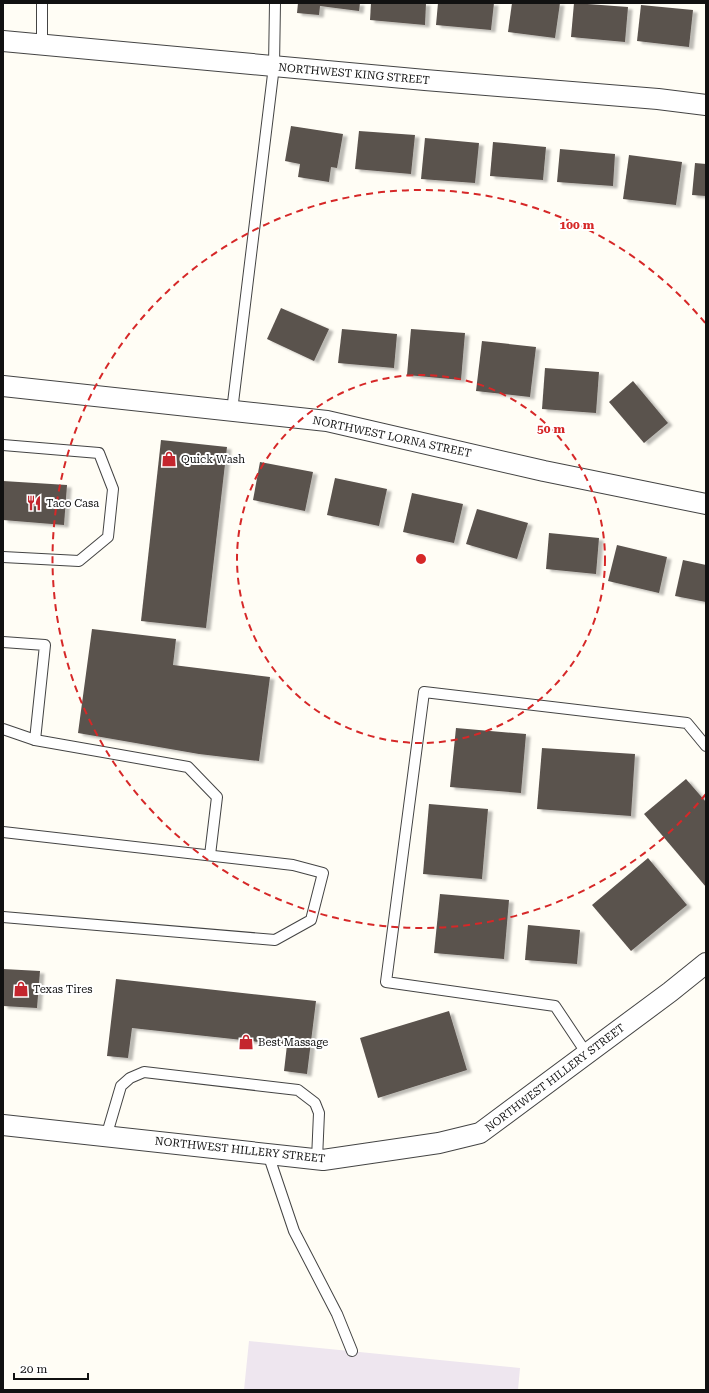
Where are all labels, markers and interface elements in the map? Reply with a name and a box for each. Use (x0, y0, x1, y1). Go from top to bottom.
street label: NORTHWEST KING STREET (278, 61, 430, 87)
text: 100 m (560, 218, 595, 232)
street label: NORTHWEST LORNA STREET (311, 414, 473, 460)
text: 50 m (537, 422, 565, 436)
shop icon: Quick Wash (160, 450, 178, 468)
place label: Quick Wash (181, 453, 245, 466)
restaurant icon: Taco Casa (25, 494, 43, 512)
place label: Taco Casa (46, 497, 99, 510)
centre of rings (414, 552, 428, 566)
shop icon: Texas Tires (12, 980, 30, 998)
place label: Texas Tires (33, 983, 92, 996)
street label: NORTHWEST HILLERY STREET (483, 1021, 627, 1135)
shop icon: Best Massage (237, 1033, 255, 1051)
place label: Best Massage (258, 1036, 328, 1049)
street label: NORTHWEST HILLERY STREET (154, 1135, 326, 1165)
scale bar (14, 1355, 88, 1381)
text: 20 m (20, 1362, 47, 1376)

